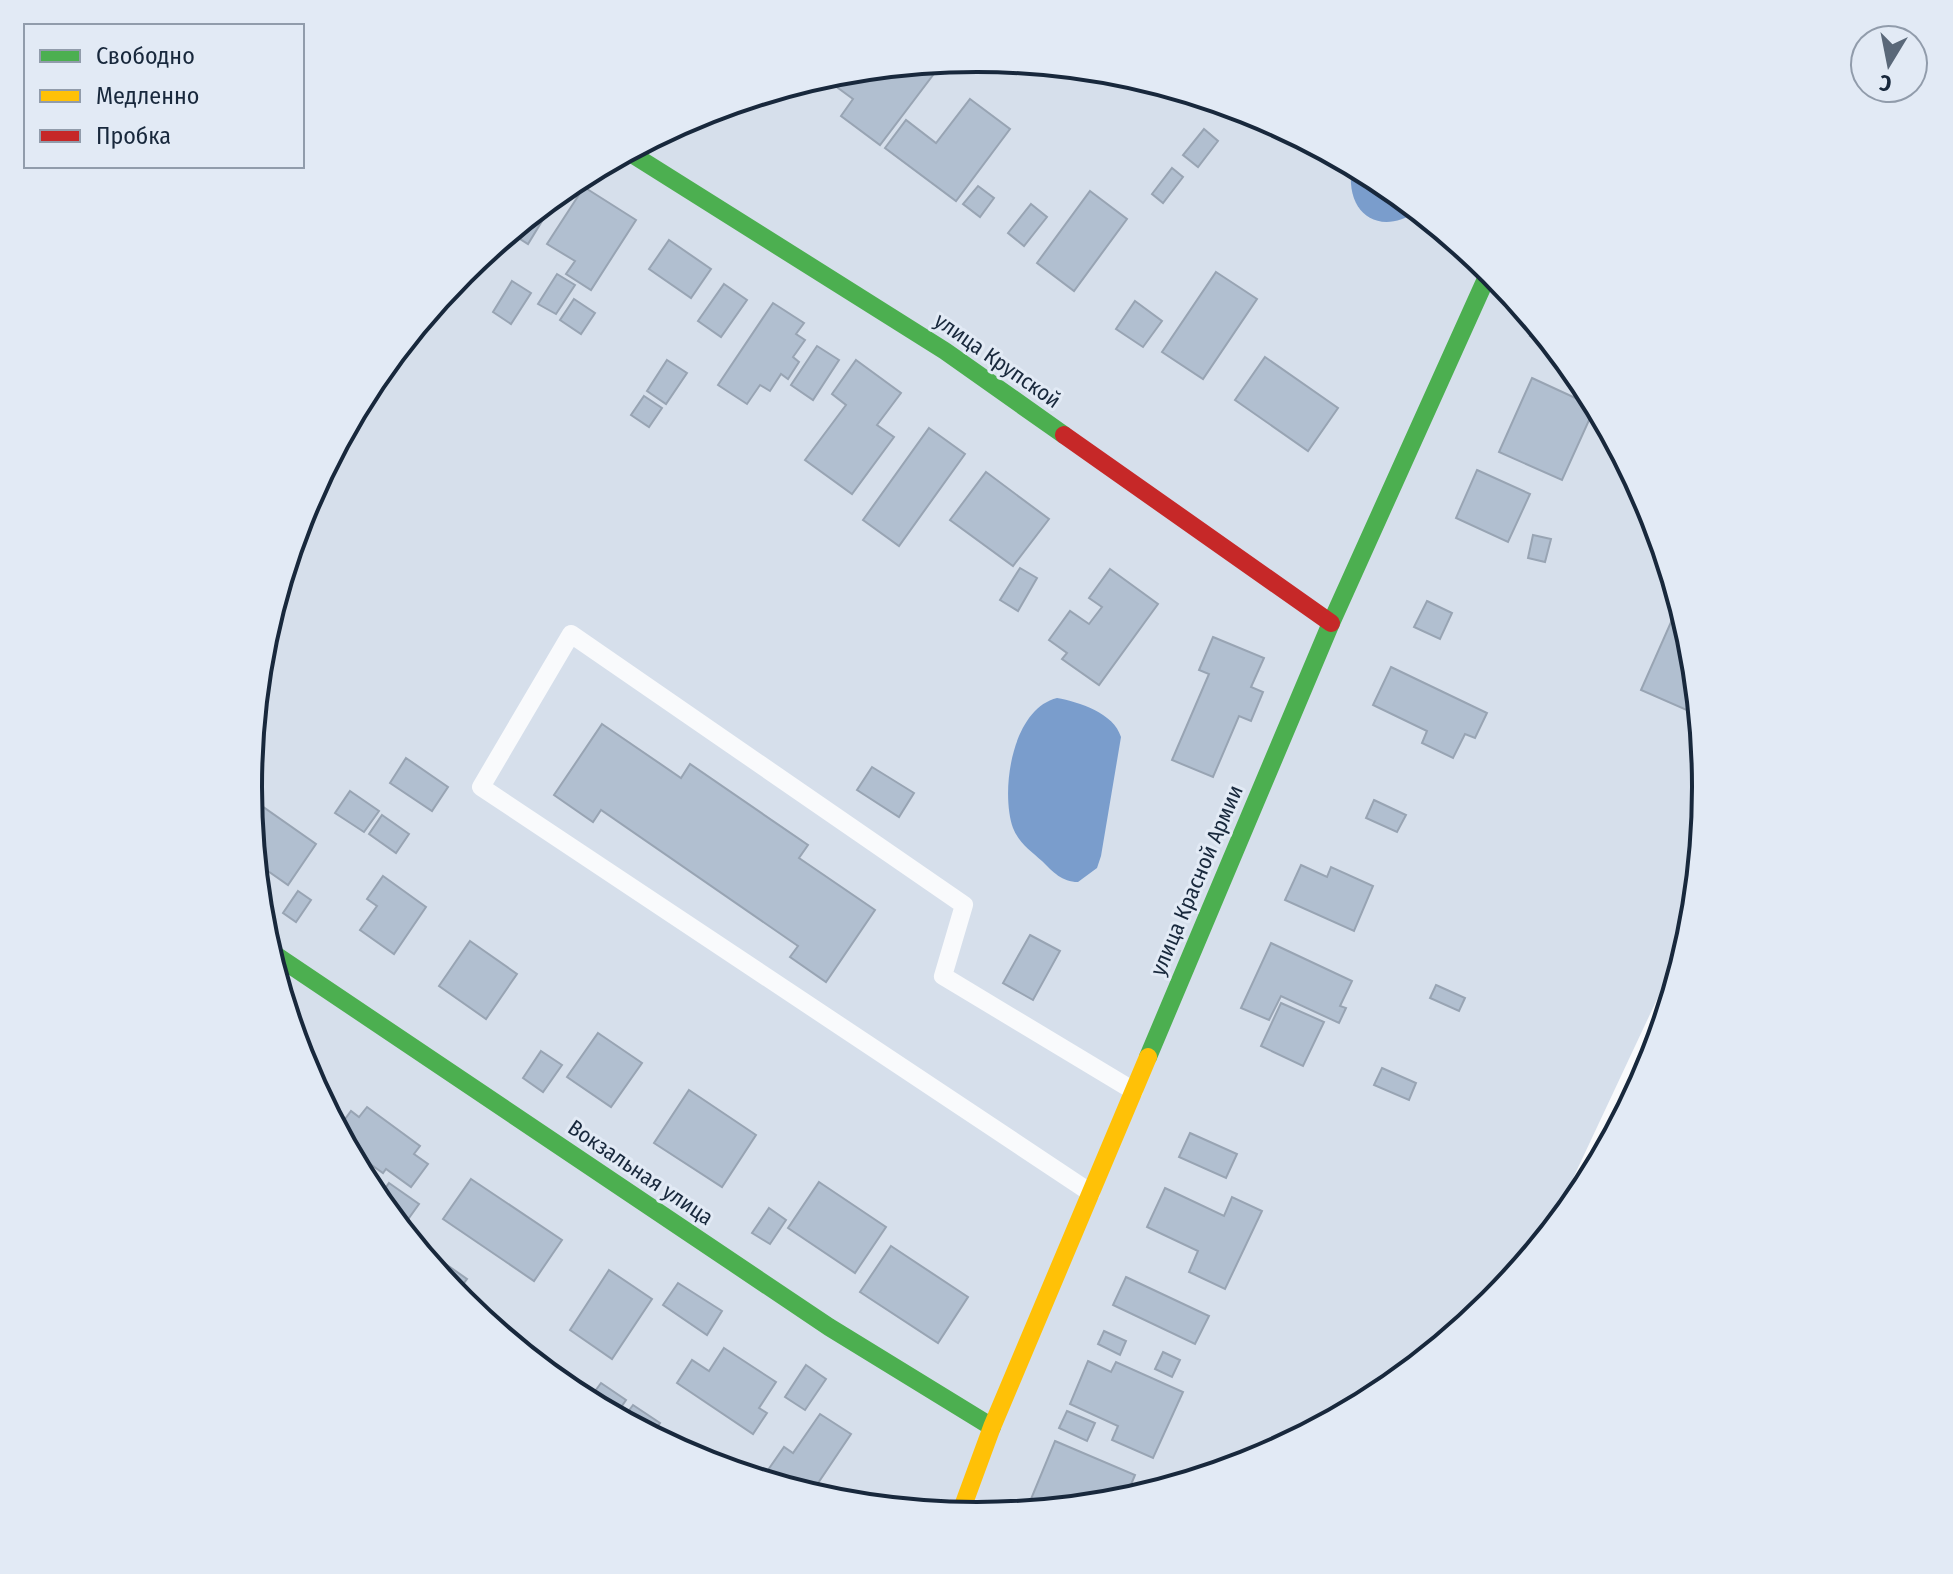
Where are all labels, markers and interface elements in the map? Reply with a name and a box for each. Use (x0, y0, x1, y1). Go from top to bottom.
legend (24, 24, 304, 168)
north arrow (1849, 24, 1929, 104)
text: Свободно (96, 42, 195, 70)
text: С (1877, 69, 1894, 97)
text: Медленно (96, 82, 199, 110)
text: Пробка (96, 122, 171, 150)
street label: улица Крупской (929, 307, 1066, 414)
street label: улица Красной Армии (1144, 781, 1249, 979)
street label: Вокзальная улица (563, 1114, 719, 1231)

